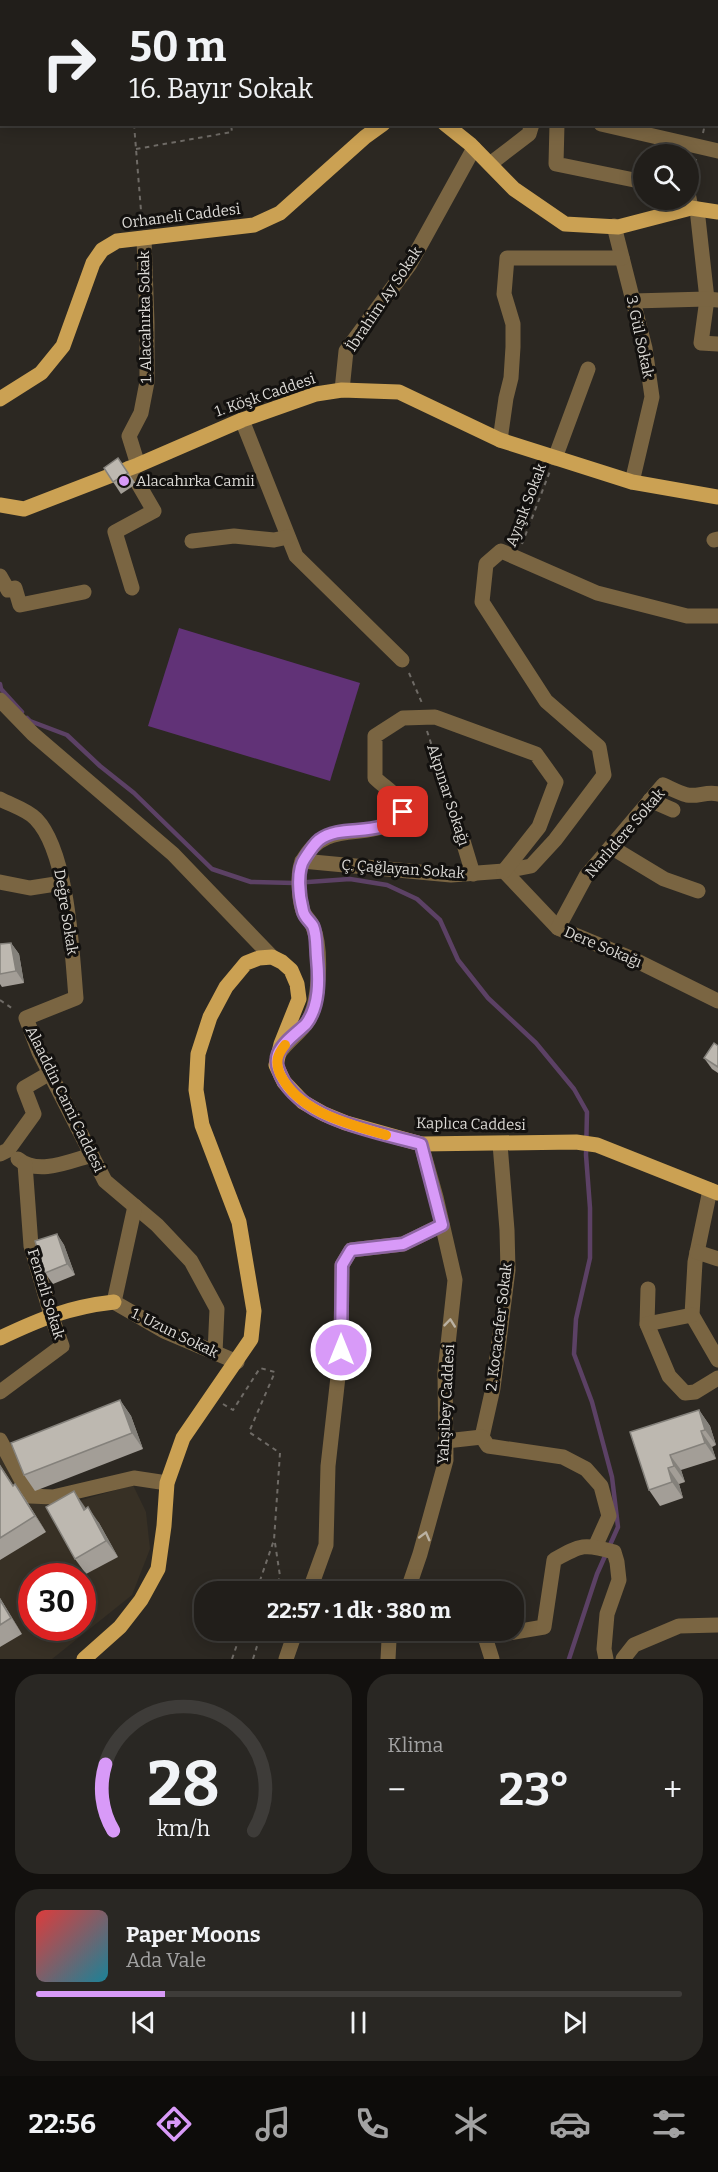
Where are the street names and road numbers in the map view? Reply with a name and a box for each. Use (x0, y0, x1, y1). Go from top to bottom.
street label: Orhaneli Caddesi (121, 200, 242, 232)
street label: İbrahim Ay Sokak (342, 243, 426, 355)
street label: 1. Alacahırka Sokak (135, 250, 155, 383)
street label: 3. Gül Sokak (622, 294, 658, 380)
street label: 1. Köşk Caddesi (212, 369, 318, 421)
street label: Ayışık Sokak (502, 460, 550, 549)
street label: Akpınar Sokağı (423, 742, 473, 849)
street label: Narlıdere Sokak (582, 785, 669, 881)
street label: Ç. Çağlayan Sokak (341, 856, 466, 882)
street label: Değre Sokak (50, 868, 82, 957)
street label: Dere Sokağı (561, 923, 645, 972)
street label: Alaaddin Cami Caddesi (22, 1023, 108, 1175)
street label: Kaplıca Caddesi (416, 1114, 527, 1134)
street label: Fenerli Sokak (24, 1246, 68, 1342)
street label: 2. Kocacafer Sokak (482, 1261, 516, 1392)
street label: 1. Uzun Sokak (129, 1304, 222, 1362)
street label: Yahşibey Caddesi (434, 1343, 458, 1465)

